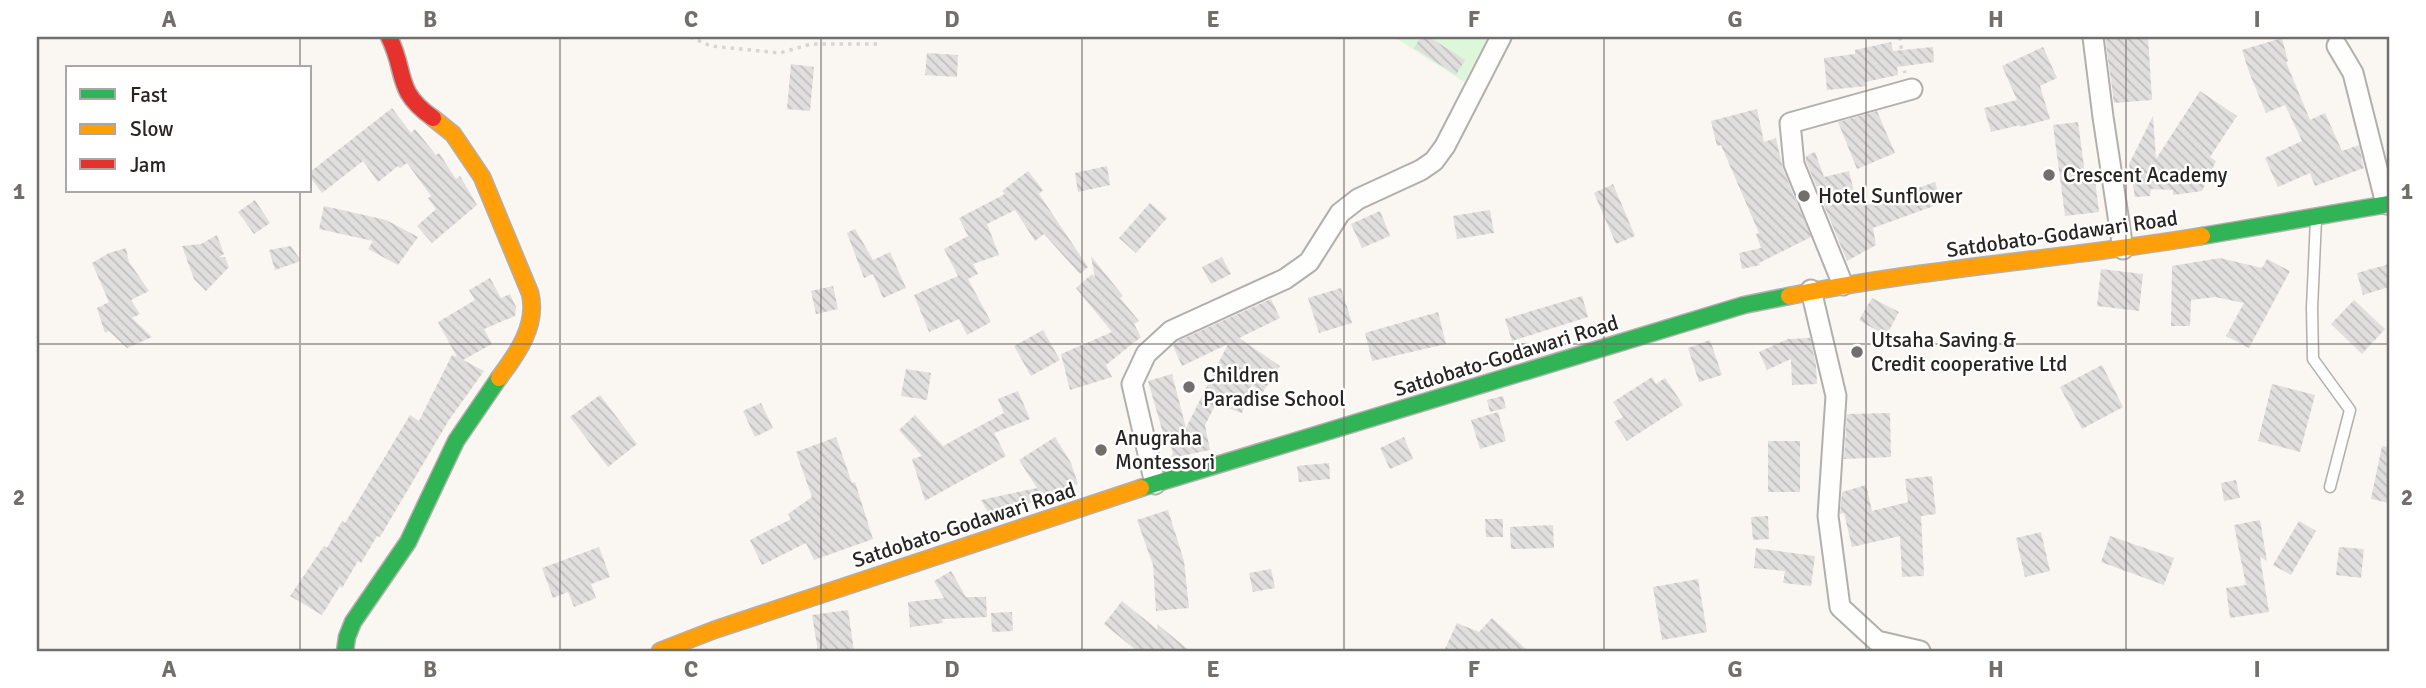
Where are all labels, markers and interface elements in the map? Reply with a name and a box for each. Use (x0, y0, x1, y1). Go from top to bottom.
text: A (162, 5, 177, 34)
text: B (423, 5, 437, 34)
text: C (684, 5, 698, 34)
text: D (944, 5, 960, 34)
text: E (1206, 5, 1220, 34)
text: F (1468, 5, 1480, 34)
text: G (1727, 5, 1743, 34)
text: H (1988, 5, 2004, 34)
text: I (2253, 5, 2261, 34)
legend (66, 66, 312, 192)
text: Fast (130, 82, 167, 108)
text: Slow (130, 116, 174, 142)
text: Jam (130, 152, 166, 178)
place label: Crescent Academy (2063, 162, 2228, 188)
marker: Crescent Academy (2041, 167, 2057, 183)
text: 1 (13, 177, 25, 206)
text: 1 (2401, 177, 2413, 206)
place label: Hotel Sunflower (1818, 183, 1963, 209)
marker: Hotel Sunflower (1796, 188, 1812, 204)
street label: Satdobato-Godawari Road (1945, 205, 2179, 263)
street label: Satdobato-Godawari Road (1391, 309, 1621, 403)
place label: Utsaha Saving & Credit cooperative Ltd (1871, 327, 2067, 377)
marker: Utsaha Saving & Credit cooperative Ltd (1849, 344, 1865, 360)
place label: Children Paradise School (1203, 362, 1345, 412)
marker: Children Paradise School (1181, 379, 1197, 395)
place label: Anugraha Montessori (1115, 425, 1215, 475)
marker: Anugraha Montessori (1093, 442, 1109, 458)
street label: Satdobato-Godawari Road (849, 477, 1079, 573)
text: 2 (13, 483, 25, 512)
text: 2 (2401, 483, 2413, 512)
text: A (162, 655, 177, 684)
text: B (423, 655, 437, 684)
text: C (684, 655, 698, 684)
text: D (944, 655, 960, 684)
text: E (1206, 655, 1220, 684)
text: F (1468, 655, 1480, 684)
text: G (1727, 655, 1743, 684)
text: H (1988, 655, 2004, 684)
text: I (2253, 655, 2261, 684)

